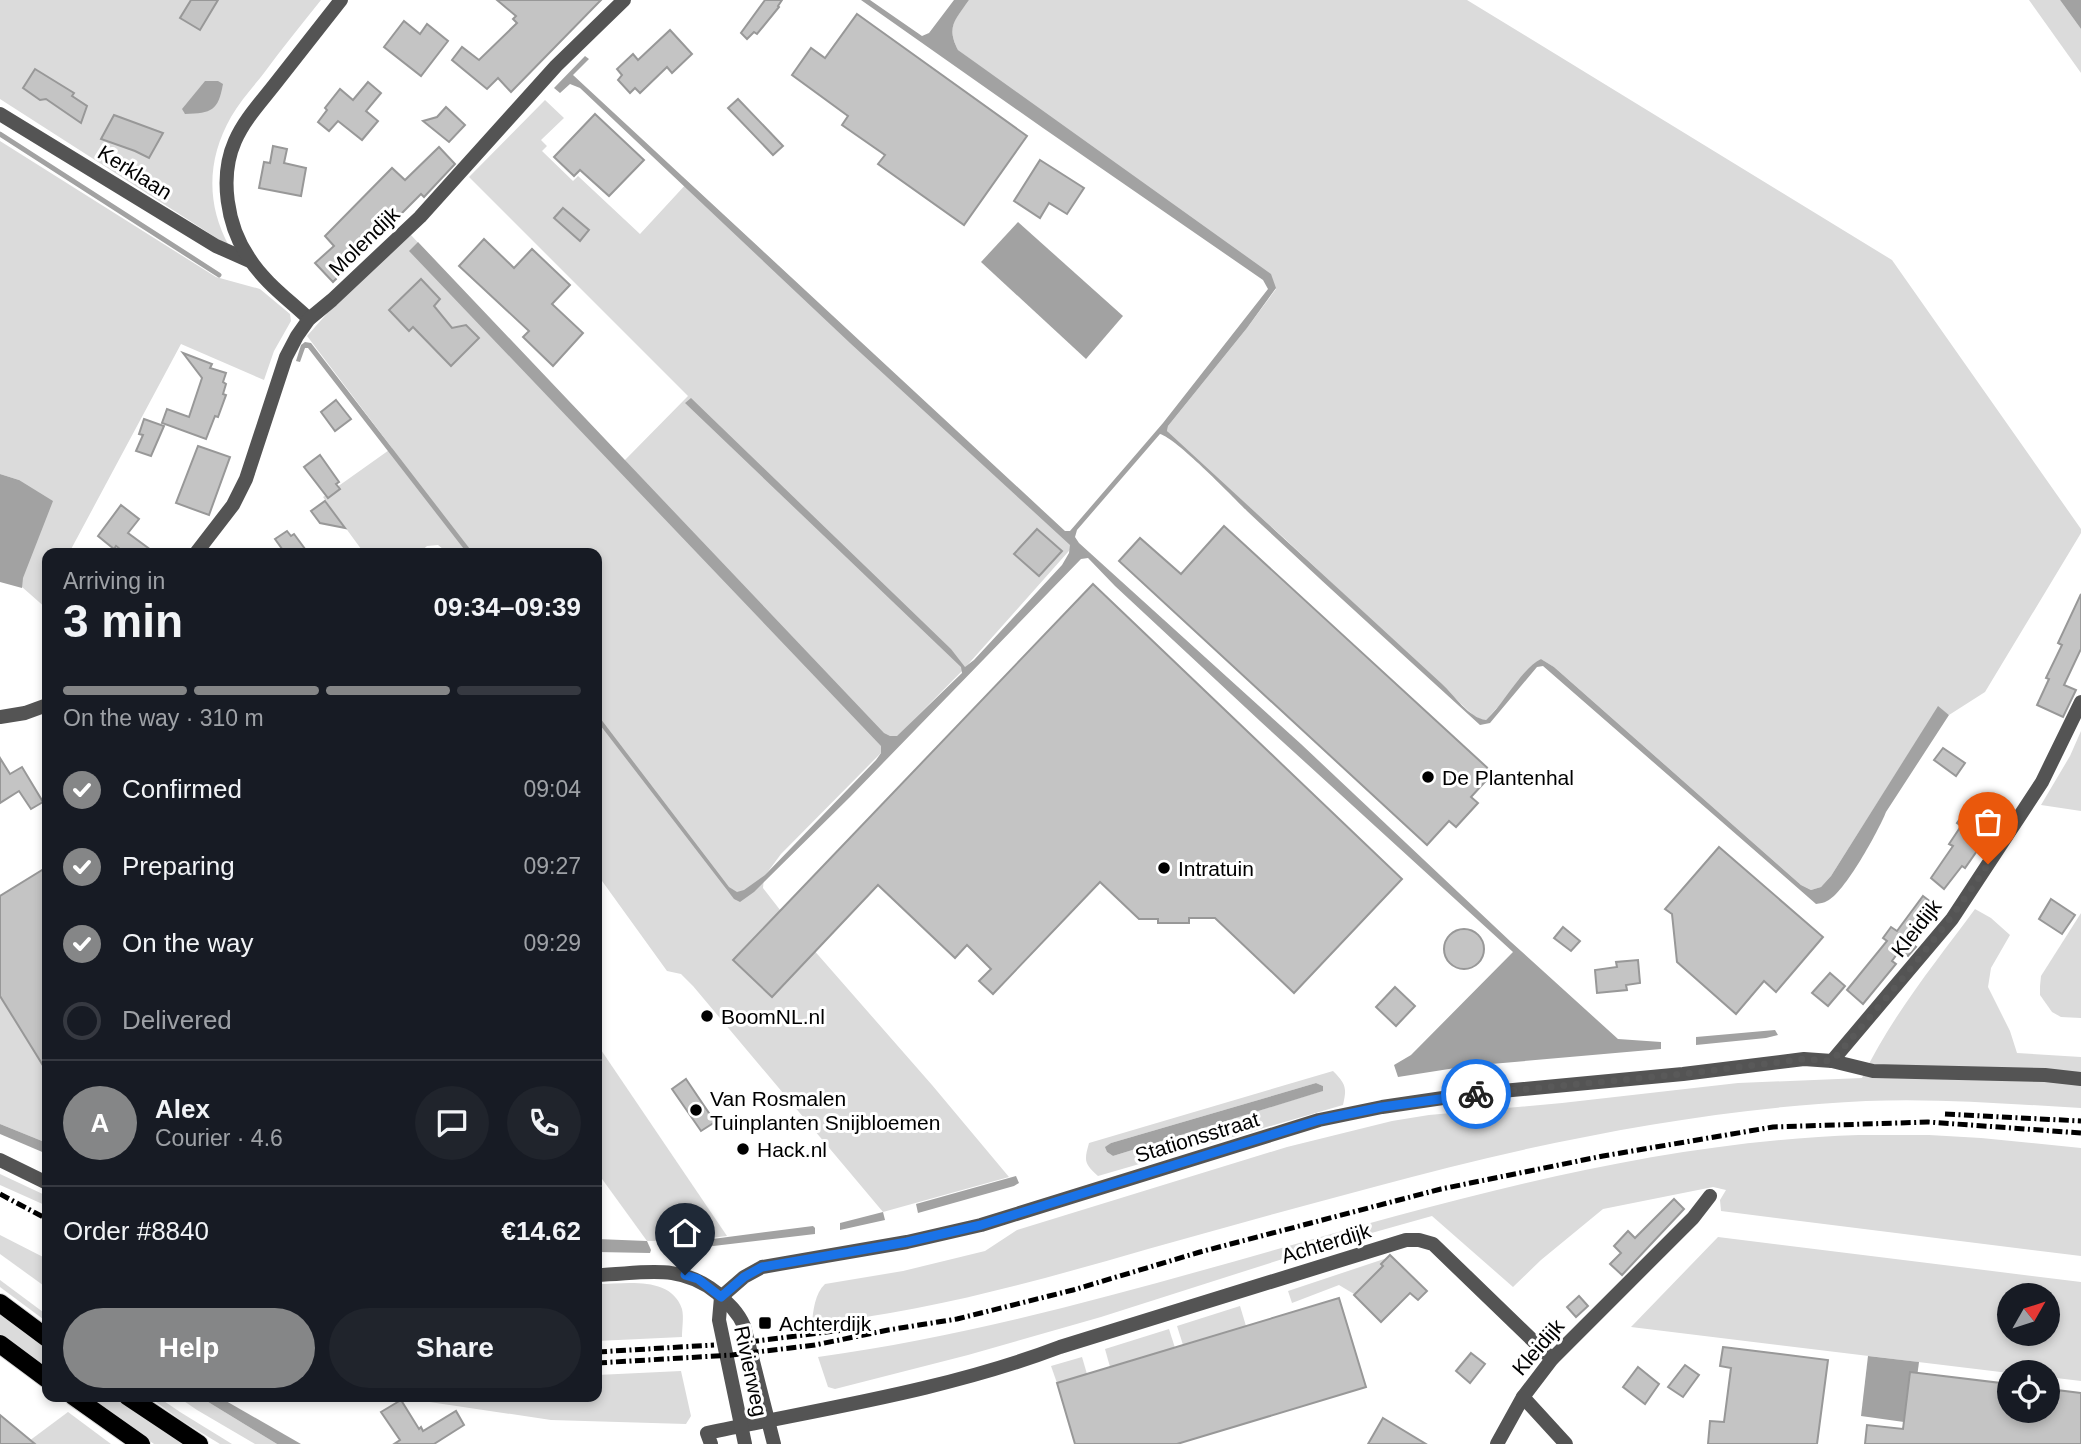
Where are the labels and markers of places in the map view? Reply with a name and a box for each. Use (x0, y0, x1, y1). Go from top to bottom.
place label: De Plantenhal (1442, 766, 1574, 789)
marker: De Plantenhal (1420, 769, 1436, 785)
pin (1958, 792, 2018, 864)
place label: Intratuin (1178, 857, 1254, 880)
marker: Intratuin (1156, 860, 1172, 876)
place label: BoomNL.nl (721, 1005, 825, 1028)
marker: BoomNL.nl (699, 1008, 715, 1024)
place label: Van Rosmalen Tuinplanten Snijbloemen (710, 1087, 940, 1134)
marker: Van Rosmalen Tuinplanten Snijbloemen (688, 1102, 704, 1118)
place label: Hack.nl (757, 1138, 827, 1161)
marker: Hack.nl (735, 1141, 751, 1157)
pin (655, 1203, 715, 1275)
place label: Achterdijk (779, 1312, 872, 1335)
marker: Achterdijk (757, 1315, 773, 1331)

